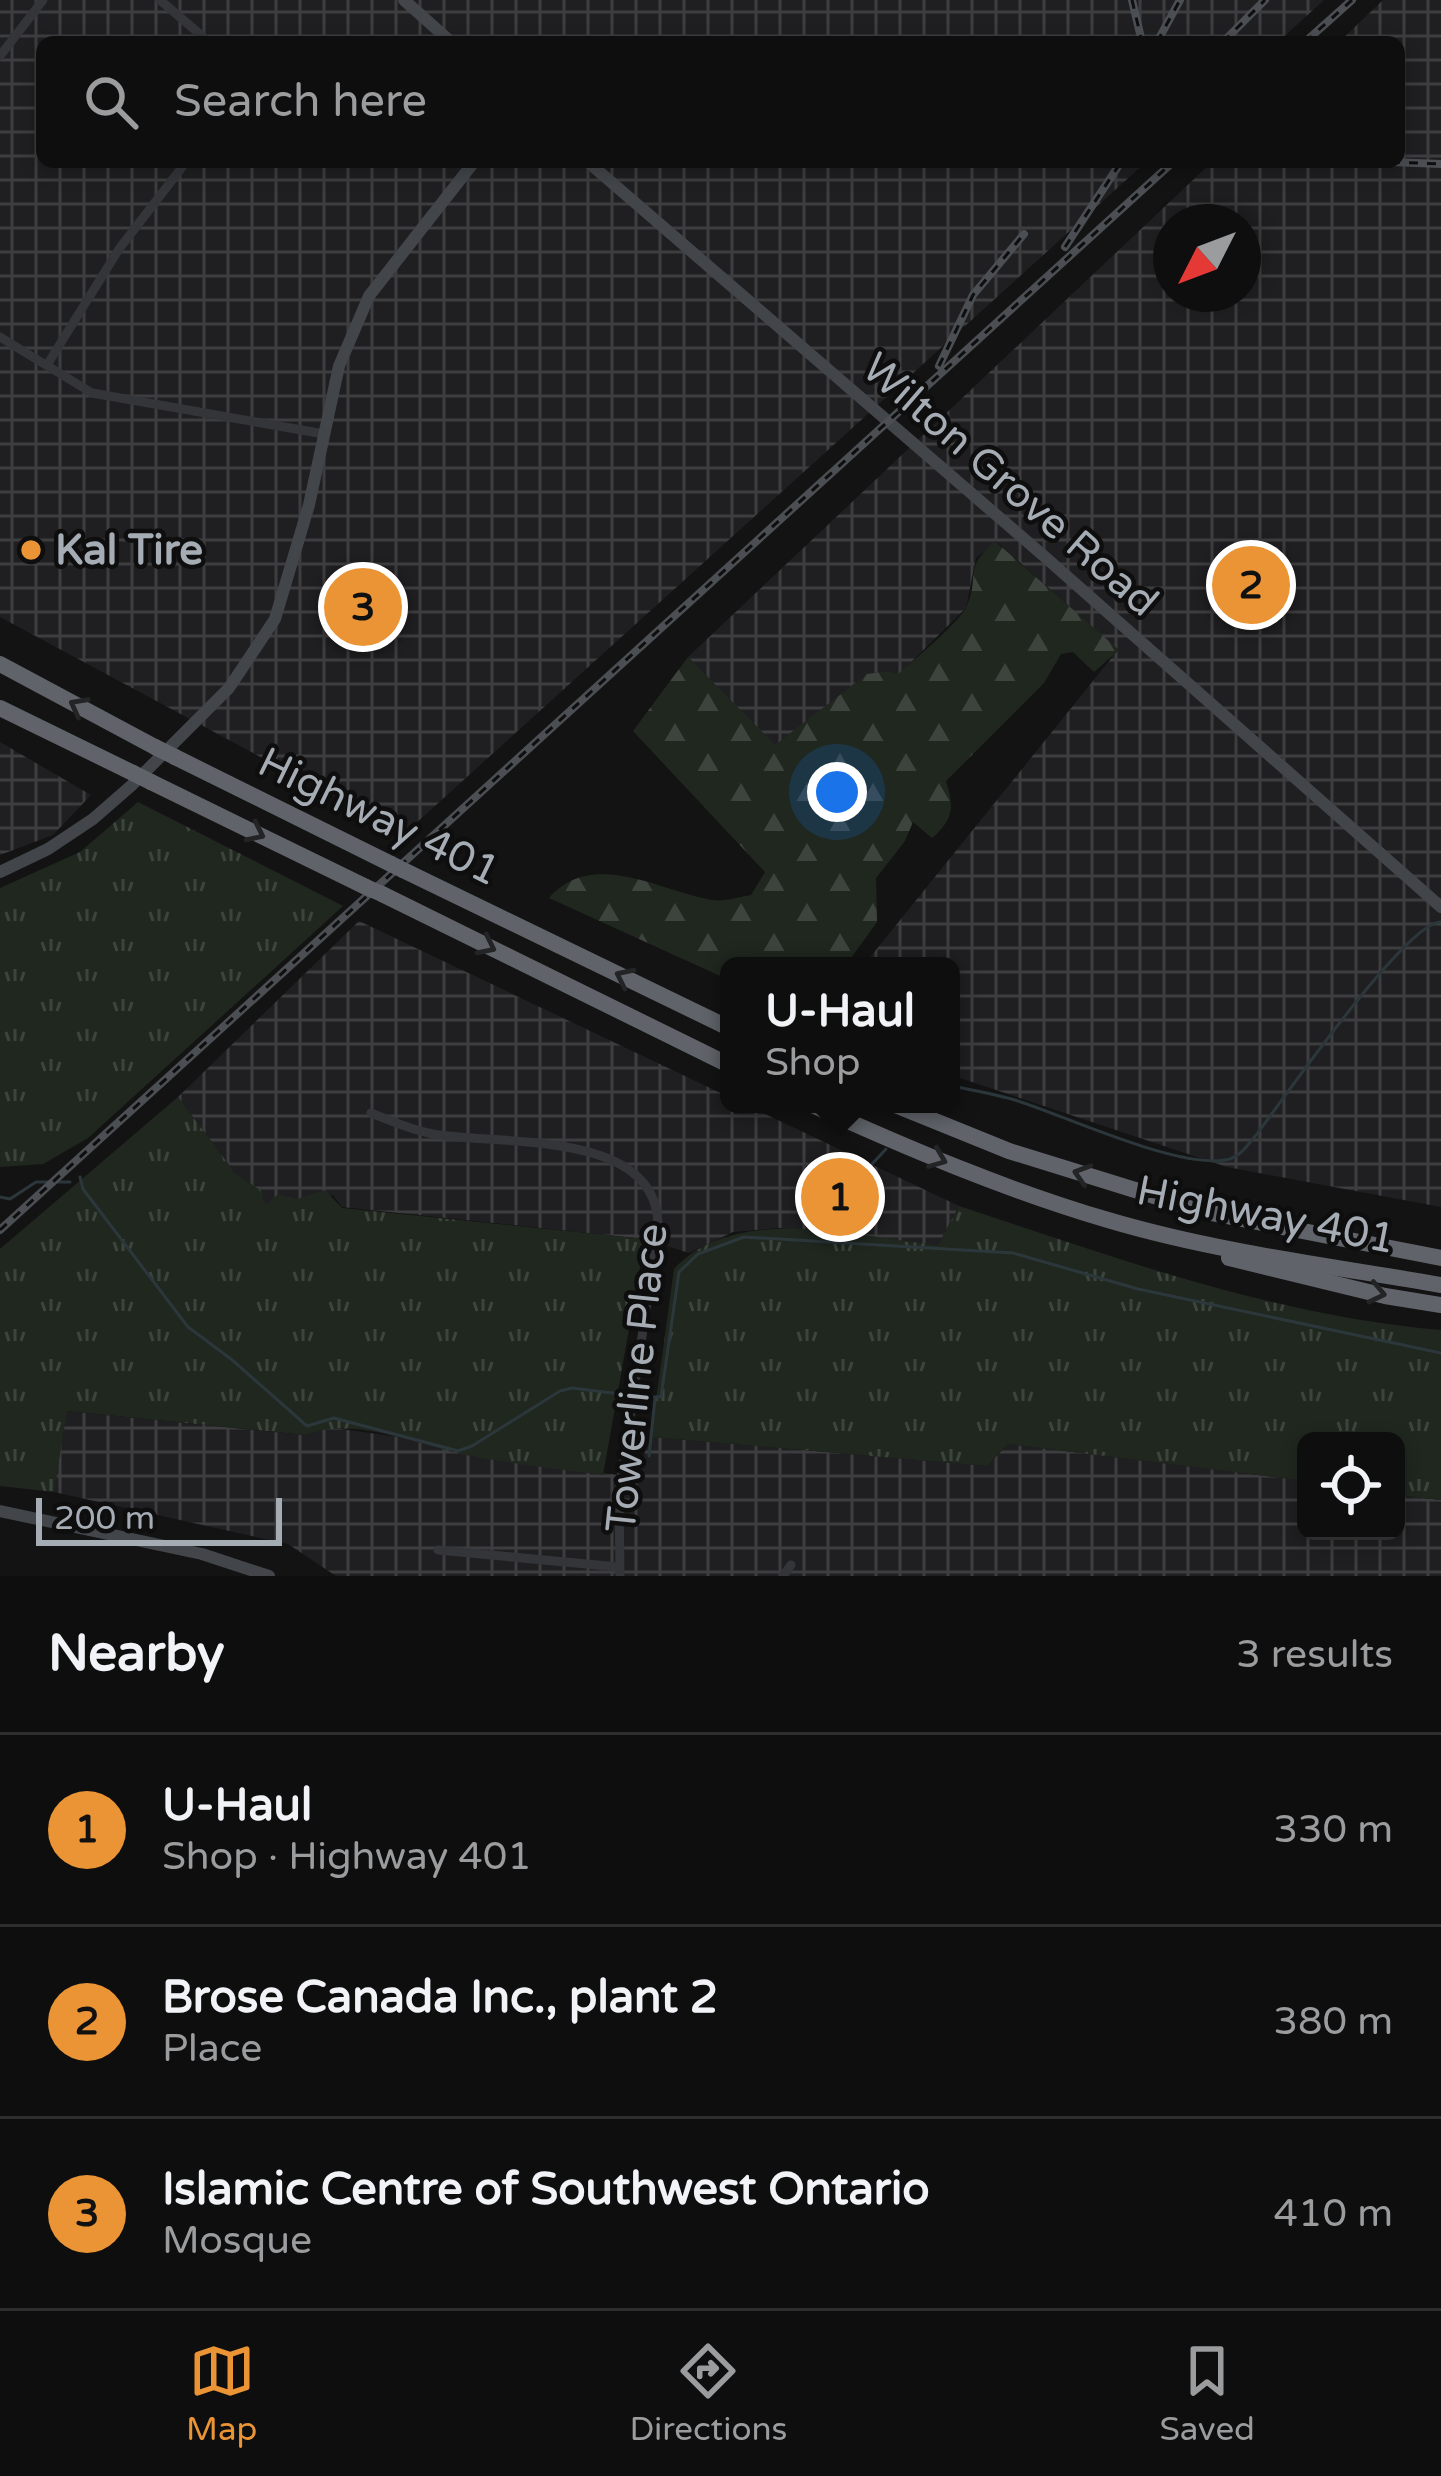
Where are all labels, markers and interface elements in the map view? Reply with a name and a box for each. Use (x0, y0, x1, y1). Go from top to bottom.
search box (36, 36, 1405, 168)
icon: search (78, 69, 144, 135)
text: Search here (174, 75, 427, 129)
north arrow (1153, 204, 1261, 312)
street label: Wilton Grove Road (852, 343, 1168, 627)
place label: Kal Tire (55, 525, 203, 576)
marker: Kal Tire (18, 537, 44, 563)
pin: 2 (1212, 540, 1290, 630)
pin: 3 (324, 562, 402, 652)
one-way arrow (68, 697, 90, 720)
street label: Highway 401 (250, 737, 508, 897)
your location (807, 762, 867, 822)
one-way arrow (244, 819, 265, 842)
one-way arrow (474, 932, 496, 955)
popup (720, 957, 960, 1113)
one-way arrow (615, 968, 636, 991)
text: U-Haul (765, 985, 915, 1039)
text: Shop (765, 1039, 861, 1086)
one-way arrow (926, 1145, 947, 1169)
pin: 1 (801, 1152, 879, 1242)
one-way arrow (1072, 1163, 1093, 1188)
street label: Highway 401 (1132, 1165, 1400, 1265)
street label: Towerline Place (595, 1221, 679, 1535)
one-way arrow (1366, 1280, 1386, 1305)
map controls (1297, 1432, 1405, 1540)
button: locate (1297, 1432, 1405, 1540)
scale bar (36, 1492, 282, 1545)
text: 200 m (54, 1499, 155, 1538)
text: Nearby (48, 1623, 225, 1685)
text: 3 results (1236, 1631, 1393, 1678)
text: U-Haul (162, 1779, 312, 1833)
text: 1 (75, 1806, 99, 1853)
text: 330 m (1274, 1806, 1393, 1853)
text: Shop · Highway 401 (162, 1833, 532, 1880)
text: Brose Canada Inc., plant 2 (162, 1971, 718, 2025)
text: 2 (75, 1998, 99, 2045)
text: 380 m (1274, 1998, 1393, 2045)
text: Place (162, 2025, 262, 2072)
text: Islamic Centre of Southwest Ontario (162, 2163, 930, 2217)
text: 3 (75, 2190, 99, 2237)
text: 410 m (1274, 2190, 1393, 2237)
text: Mosque (162, 2217, 312, 2264)
tab: Map (186, 2338, 257, 2449)
tab: Directions (629, 2338, 787, 2449)
tab: Saved (1160, 2338, 1255, 2449)

